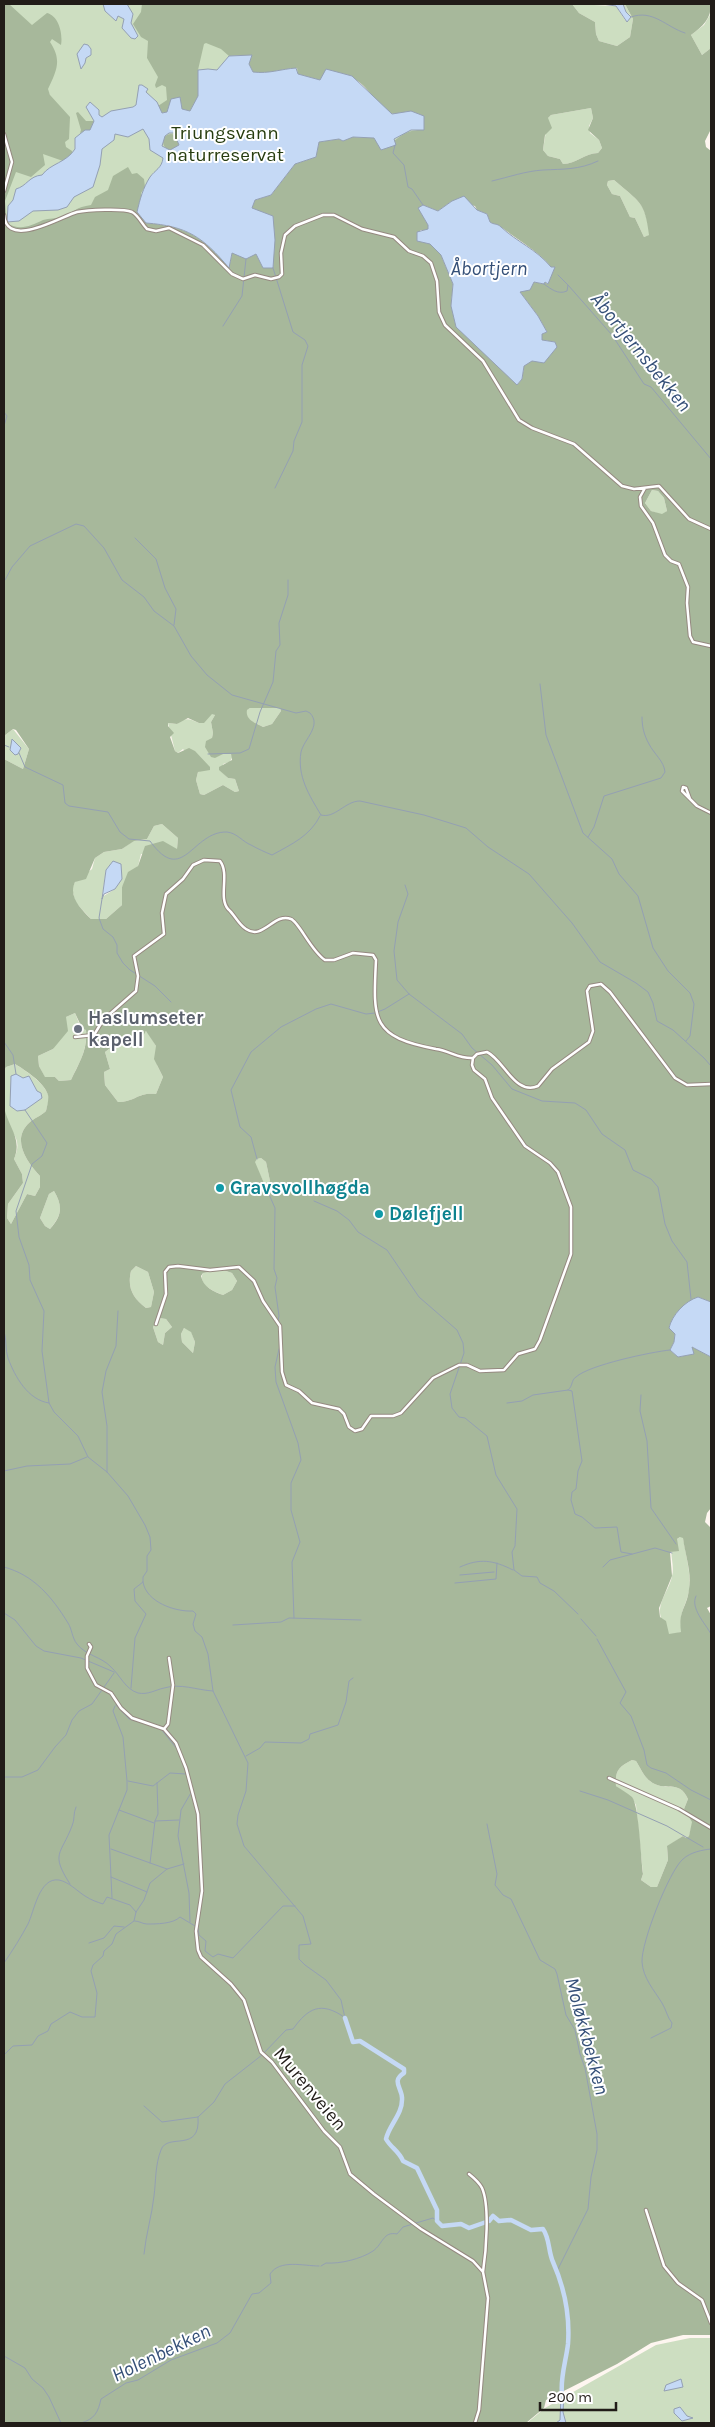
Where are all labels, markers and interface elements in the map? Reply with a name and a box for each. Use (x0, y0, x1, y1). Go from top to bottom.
park label: Triungsvann naturreservat (166, 122, 284, 166)
water label: Åbortjern (451, 257, 527, 280)
water label: Åbortjernsbekken (586, 288, 696, 416)
place label: Haslumseter kapell (88, 1007, 204, 1051)
marker: Haslumseter kapell (72, 1023, 84, 1035)
place label: Gravsvollhøgda (230, 1177, 370, 1199)
marker: Gravsvollhøgda (214, 1182, 226, 1194)
place label: Dølefjell (389, 1203, 464, 1225)
marker: Dølefjell (373, 1208, 385, 1220)
water label: Moløkkbekken (560, 1975, 614, 2097)
street label: Murenveien (269, 2043, 351, 2135)
water label: Holenbekken (108, 2319, 214, 2387)
scale bar (540, 2380, 616, 2412)
text: 200 m (548, 2388, 592, 2406)

